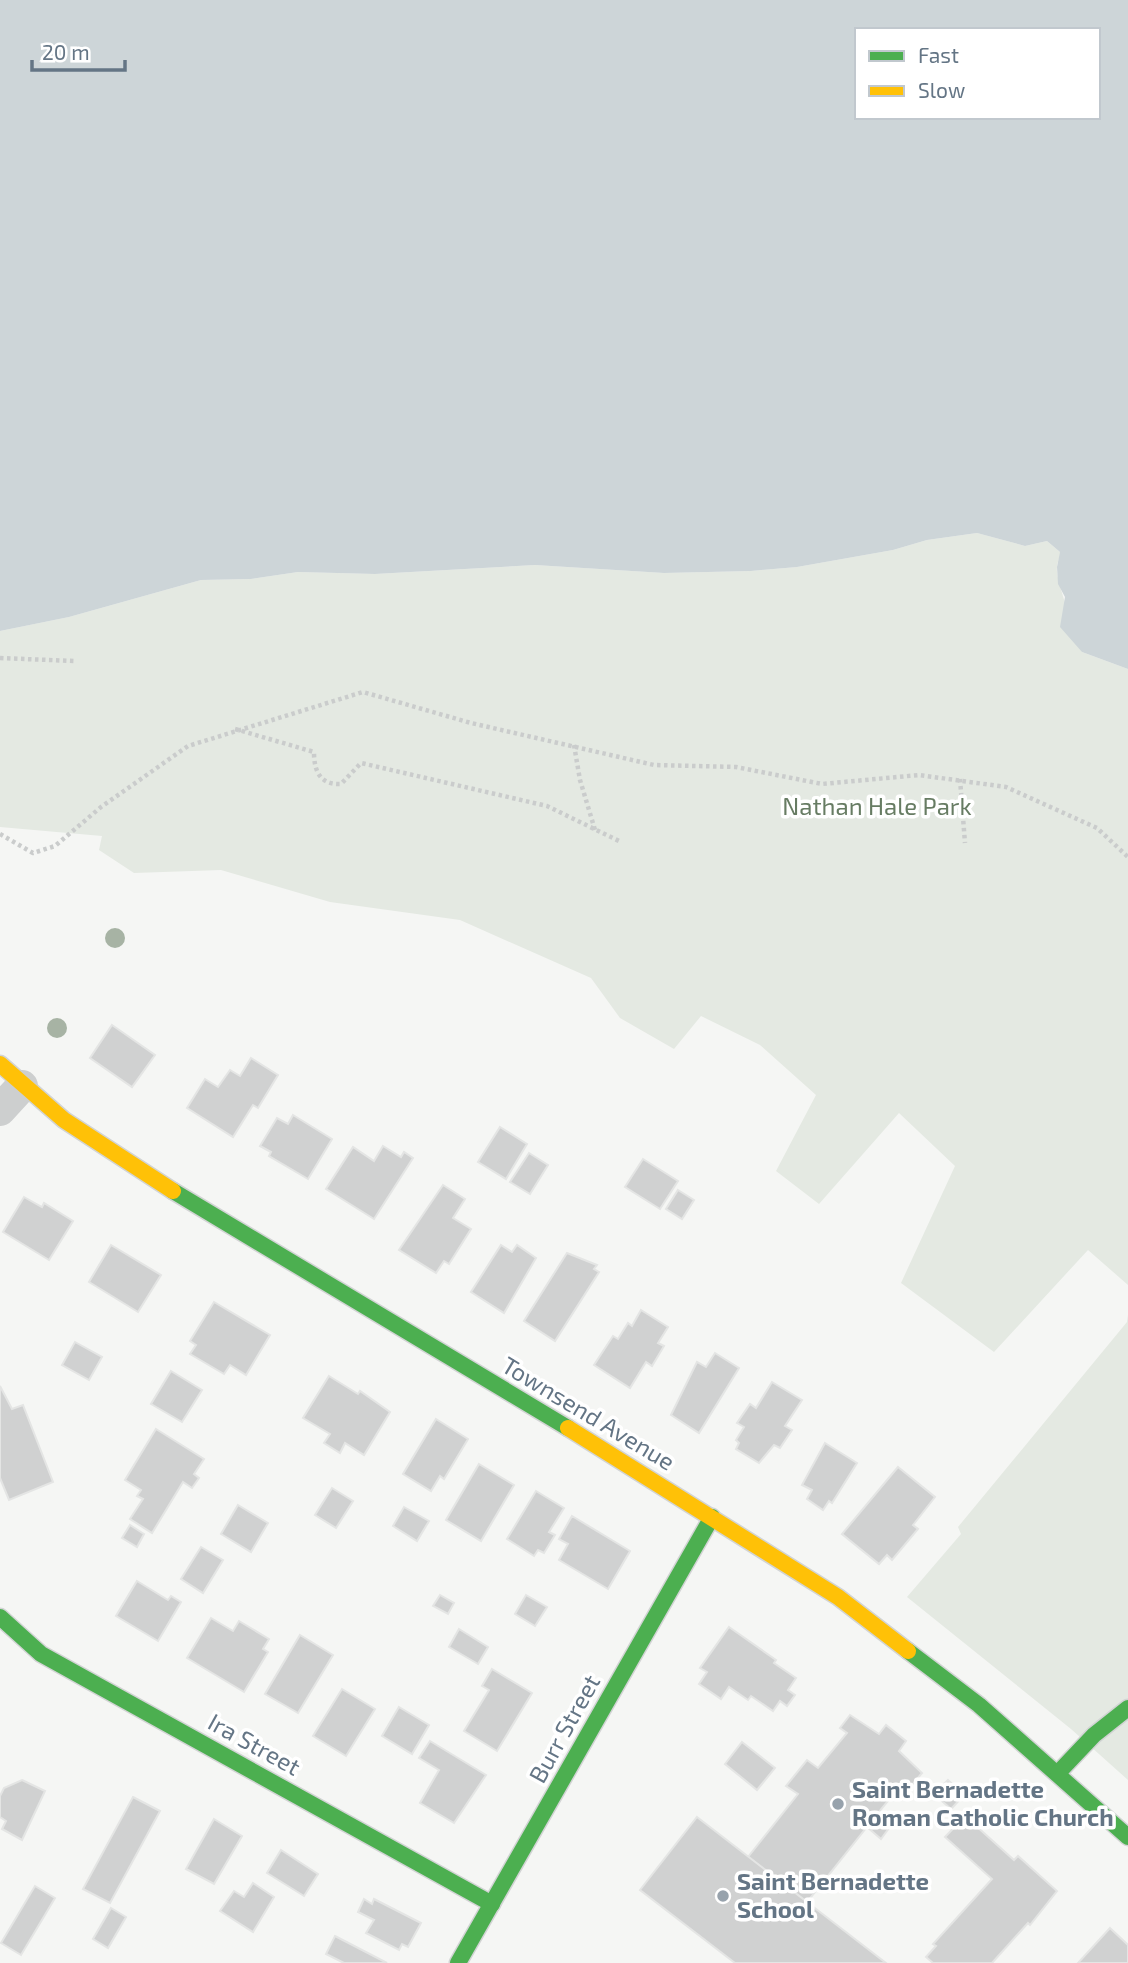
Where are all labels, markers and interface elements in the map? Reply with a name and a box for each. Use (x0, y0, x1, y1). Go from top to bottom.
scale bar (32, 28, 124, 72)
legend (855, 28, 1100, 119)
text: 20 m (42, 39, 90, 64)
text: Fast (918, 42, 959, 67)
text: Slow (918, 77, 965, 102)
park label: Nathan Hale Park (782, 791, 972, 820)
street label: Townsend Avenue (497, 1350, 680, 1476)
street label: Burr Street (522, 1669, 605, 1787)
street label: Ira Street (203, 1706, 306, 1781)
place label: Saint Bernadette Roman Catholic Church (852, 1774, 1114, 1831)
marker: Saint Bernadette Roman Catholic Church (830, 1796, 846, 1812)
place label: Saint Bernadette School (737, 1866, 929, 1923)
marker: Saint Bernadette School (715, 1888, 731, 1904)

